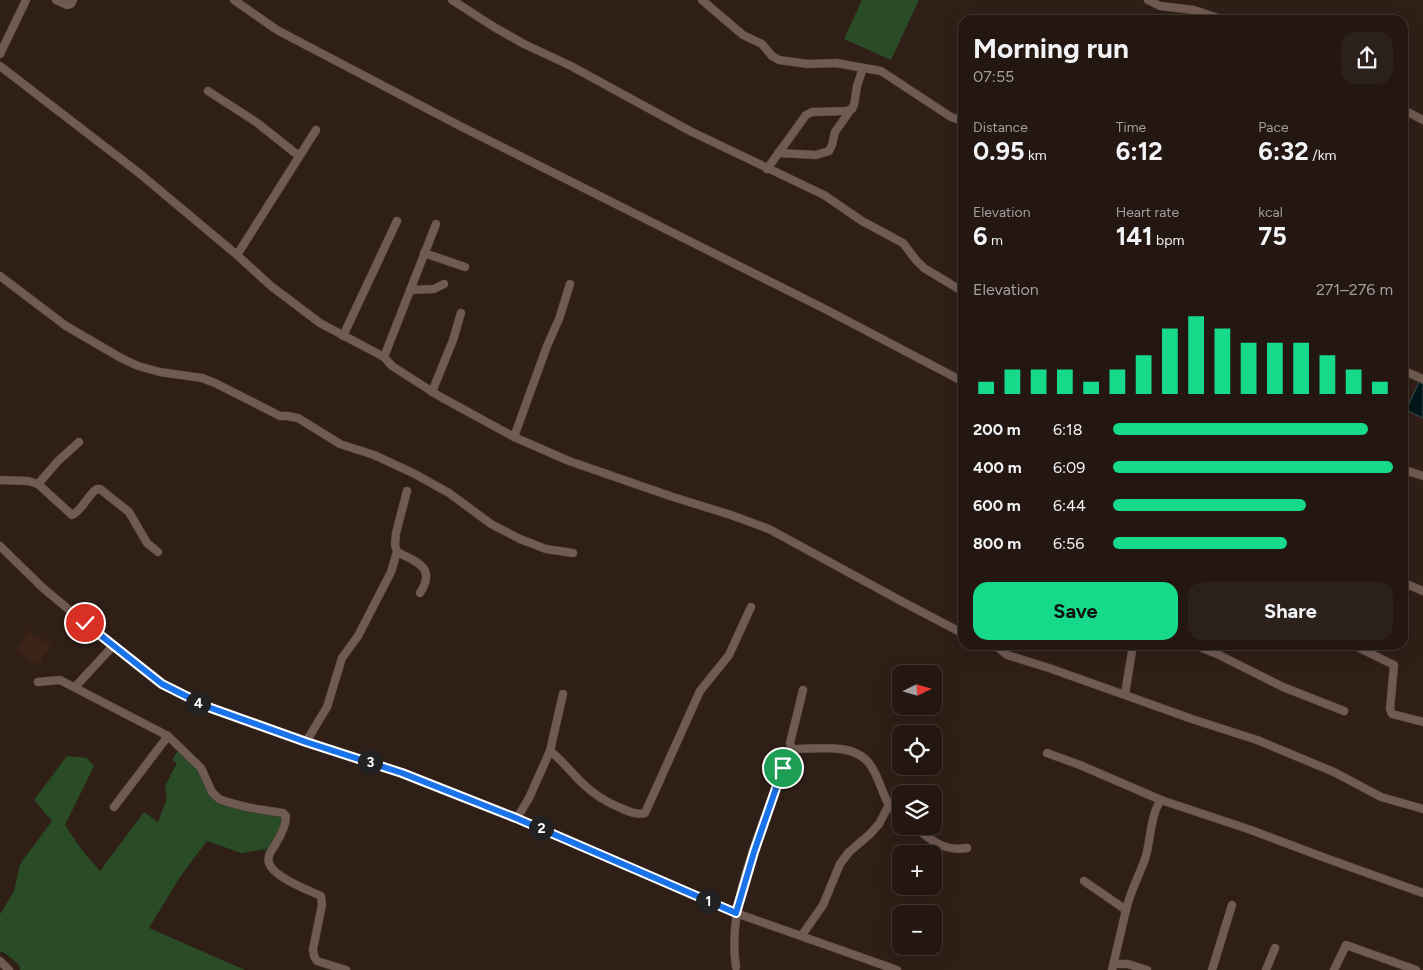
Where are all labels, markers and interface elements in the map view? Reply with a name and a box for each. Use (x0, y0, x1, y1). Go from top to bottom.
text: Morning run (973, 31, 1129, 65)
button: share (1341, 32, 1393, 84)
text: 07:55 (973, 67, 1014, 86)
text: Distance (973, 119, 1028, 136)
text: Time (1116, 119, 1146, 136)
text: Pace (1258, 119, 1289, 136)
text: 0.95 (973, 136, 1024, 166)
text: 6:12 (1116, 136, 1163, 166)
text: 6:32 (1258, 136, 1309, 166)
text: km (1024, 147, 1047, 164)
text: /km (1309, 147, 1336, 164)
text: Elevation (973, 204, 1031, 221)
text: Heart rate (1116, 204, 1179, 221)
text: kcal (1258, 204, 1283, 221)
text: 6 (973, 221, 988, 251)
text: 141 (1116, 221, 1153, 251)
text: 75 (1258, 221, 1287, 251)
text: m (988, 232, 1003, 249)
text: bpm (1153, 232, 1184, 249)
text: Elevation (973, 280, 1039, 299)
text: 271–276 m (1316, 280, 1393, 299)
text: 200 m (973, 420, 1021, 439)
text: 6:18 (1053, 420, 1083, 439)
text: 400 m (973, 458, 1022, 477)
text: 6:09 (1053, 458, 1085, 477)
text: 600 m (973, 496, 1021, 515)
text: 6:44 (1053, 496, 1086, 515)
text: 800 m (973, 534, 1021, 553)
text: 6:56 (1053, 534, 1084, 553)
button: Save (973, 582, 1178, 640)
button: Share (1188, 582, 1393, 640)
pin (64, 602, 106, 644)
icon: check (71, 609, 99, 637)
north arrow (892, 665, 942, 715)
map controls (892, 665, 942, 955)
pin: 4 (186, 690, 210, 716)
text: 4 (194, 695, 203, 712)
button: locate (892, 725, 942, 775)
pin (762, 747, 804, 789)
pin: 3 (358, 750, 382, 774)
text: 3 (367, 754, 374, 771)
icon: arrive (769, 754, 797, 782)
button: layers (892, 785, 942, 835)
pin: 2 (528, 816, 554, 840)
text: 2 (537, 820, 546, 837)
button: + (892, 845, 942, 895)
pin: 1 (696, 888, 720, 914)
text: 1 (706, 893, 711, 910)
button: − (892, 905, 942, 955)

